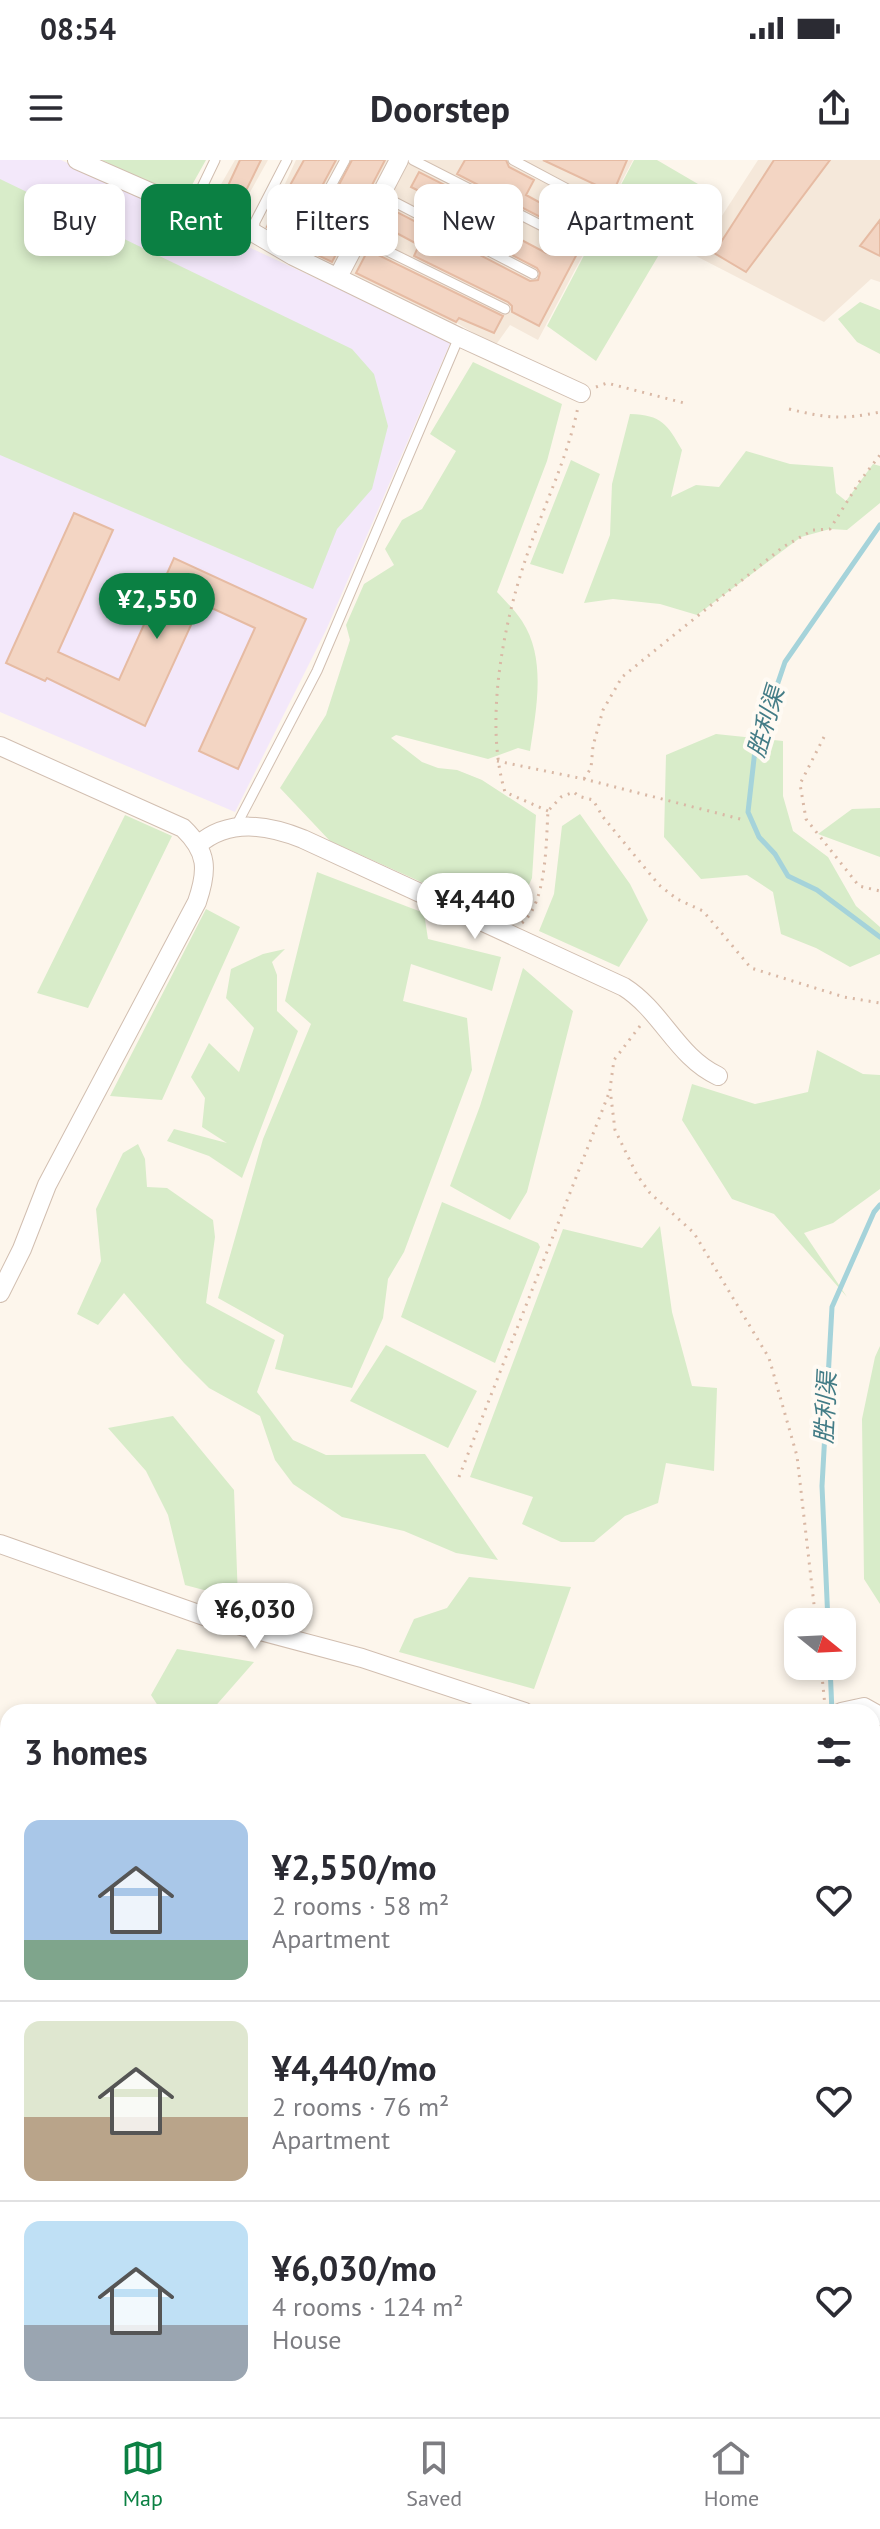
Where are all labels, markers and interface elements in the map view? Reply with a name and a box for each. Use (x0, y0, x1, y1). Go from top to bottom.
text: 08:54 (40, 9, 116, 48)
text: Doorstep (370, 85, 510, 132)
icon: menu (24, 86, 68, 130)
icon: share (812, 86, 856, 130)
chip: Buy (24, 184, 125, 256)
chip: Rent (141, 184, 251, 256)
chip: Filters (267, 184, 398, 256)
chip: New (414, 184, 523, 256)
chip: Apartment (539, 184, 722, 256)
pin: ¥2,550 (92, 573, 222, 641)
text: ¥2,550 (117, 582, 197, 615)
water label: 胜利渠 (740, 680, 792, 761)
pin: ¥4,440 (410, 873, 540, 941)
text: ¥4,440 (435, 882, 515, 915)
water label: 胜利渠 (808, 1368, 843, 1445)
pin: ¥6,030 (190, 1583, 320, 1651)
text: ¥6,030 (215, 1592, 295, 1625)
north arrow (784, 1608, 856, 1680)
map controls (784, 1608, 856, 1680)
text: 3 homes (24, 1730, 148, 1774)
icon: filters (812, 1730, 856, 1774)
text: ¥2,550/mo (272, 1845, 436, 1889)
icon: home (88, 1852, 184, 1948)
icon: heart (812, 1878, 856, 1922)
text: 2 rooms · 58 m² (272, 1889, 449, 1922)
text: Apartment (272, 1922, 390, 1955)
text: ¥4,440/mo (272, 2046, 436, 2090)
icon: home (88, 2053, 184, 2149)
icon: heart (812, 2079, 856, 2123)
text: 2 rooms · 76 m² (272, 2090, 449, 2123)
text: Apartment (272, 2123, 390, 2156)
text: ¥6,030/mo (272, 2246, 436, 2290)
icon: home (88, 2253, 184, 2349)
icon: heart (812, 2279, 856, 2323)
text: 4 rooms · 124 m² (272, 2290, 464, 2323)
text: House (272, 2323, 342, 2356)
tab: Map (121, 2436, 165, 2512)
tab: Saved (406, 2436, 462, 2512)
tab: Home (704, 2436, 759, 2512)

